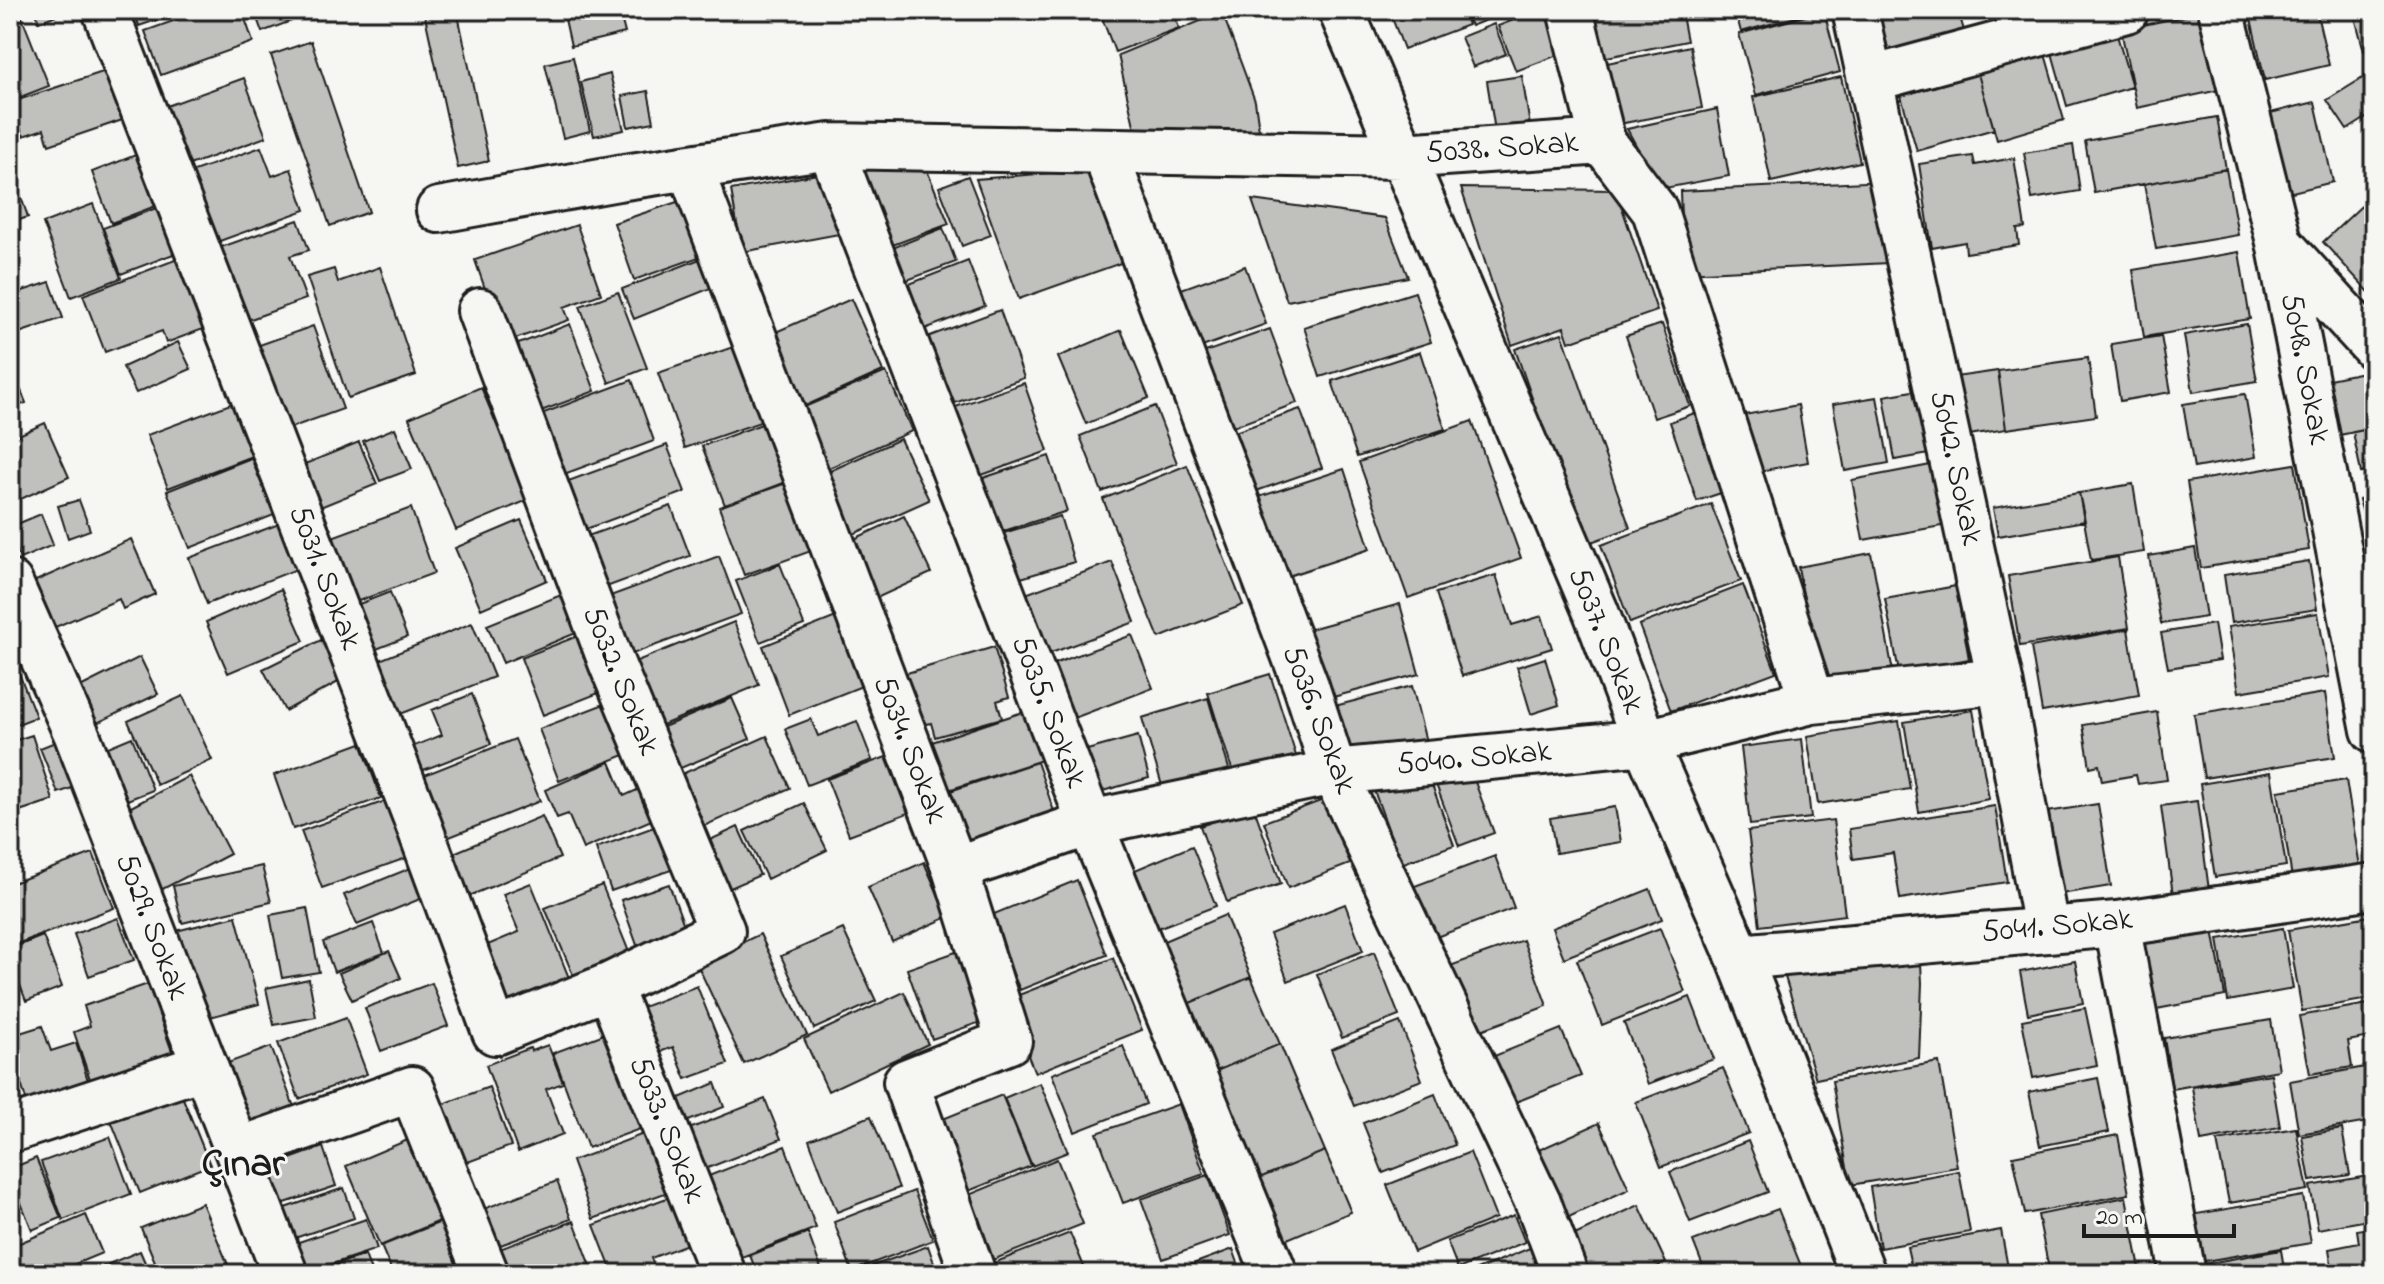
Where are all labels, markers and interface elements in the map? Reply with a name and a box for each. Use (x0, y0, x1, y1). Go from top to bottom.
street label: 5038. Sokak (1424, 120, 1581, 178)
street label: 5048. Sokak (2266, 289, 2342, 450)
street label: 5042. Sokak (1916, 386, 1995, 551)
street label: 5031. Sokak (275, 499, 373, 658)
street label: 5037. Sokak (1554, 561, 1656, 722)
street label: 5032. Sokak (569, 599, 672, 764)
street label: 5035. Sokak (997, 629, 1099, 796)
street label: 5036. Sokak (1268, 639, 1368, 802)
street label: 5034. Sokak (859, 669, 959, 832)
street label: 5040. Sokak (1395, 729, 1554, 789)
street label: 5029. Sokak (102, 847, 201, 1008)
street label: 5041. Sokak (1979, 897, 2136, 957)
street label: 5033. Sokak (615, 1050, 717, 1211)
district label: Çınar (202, 1136, 286, 1195)
scale bar (2084, 1188, 2234, 1238)
text: 20 m (2096, 1201, 2143, 1236)

